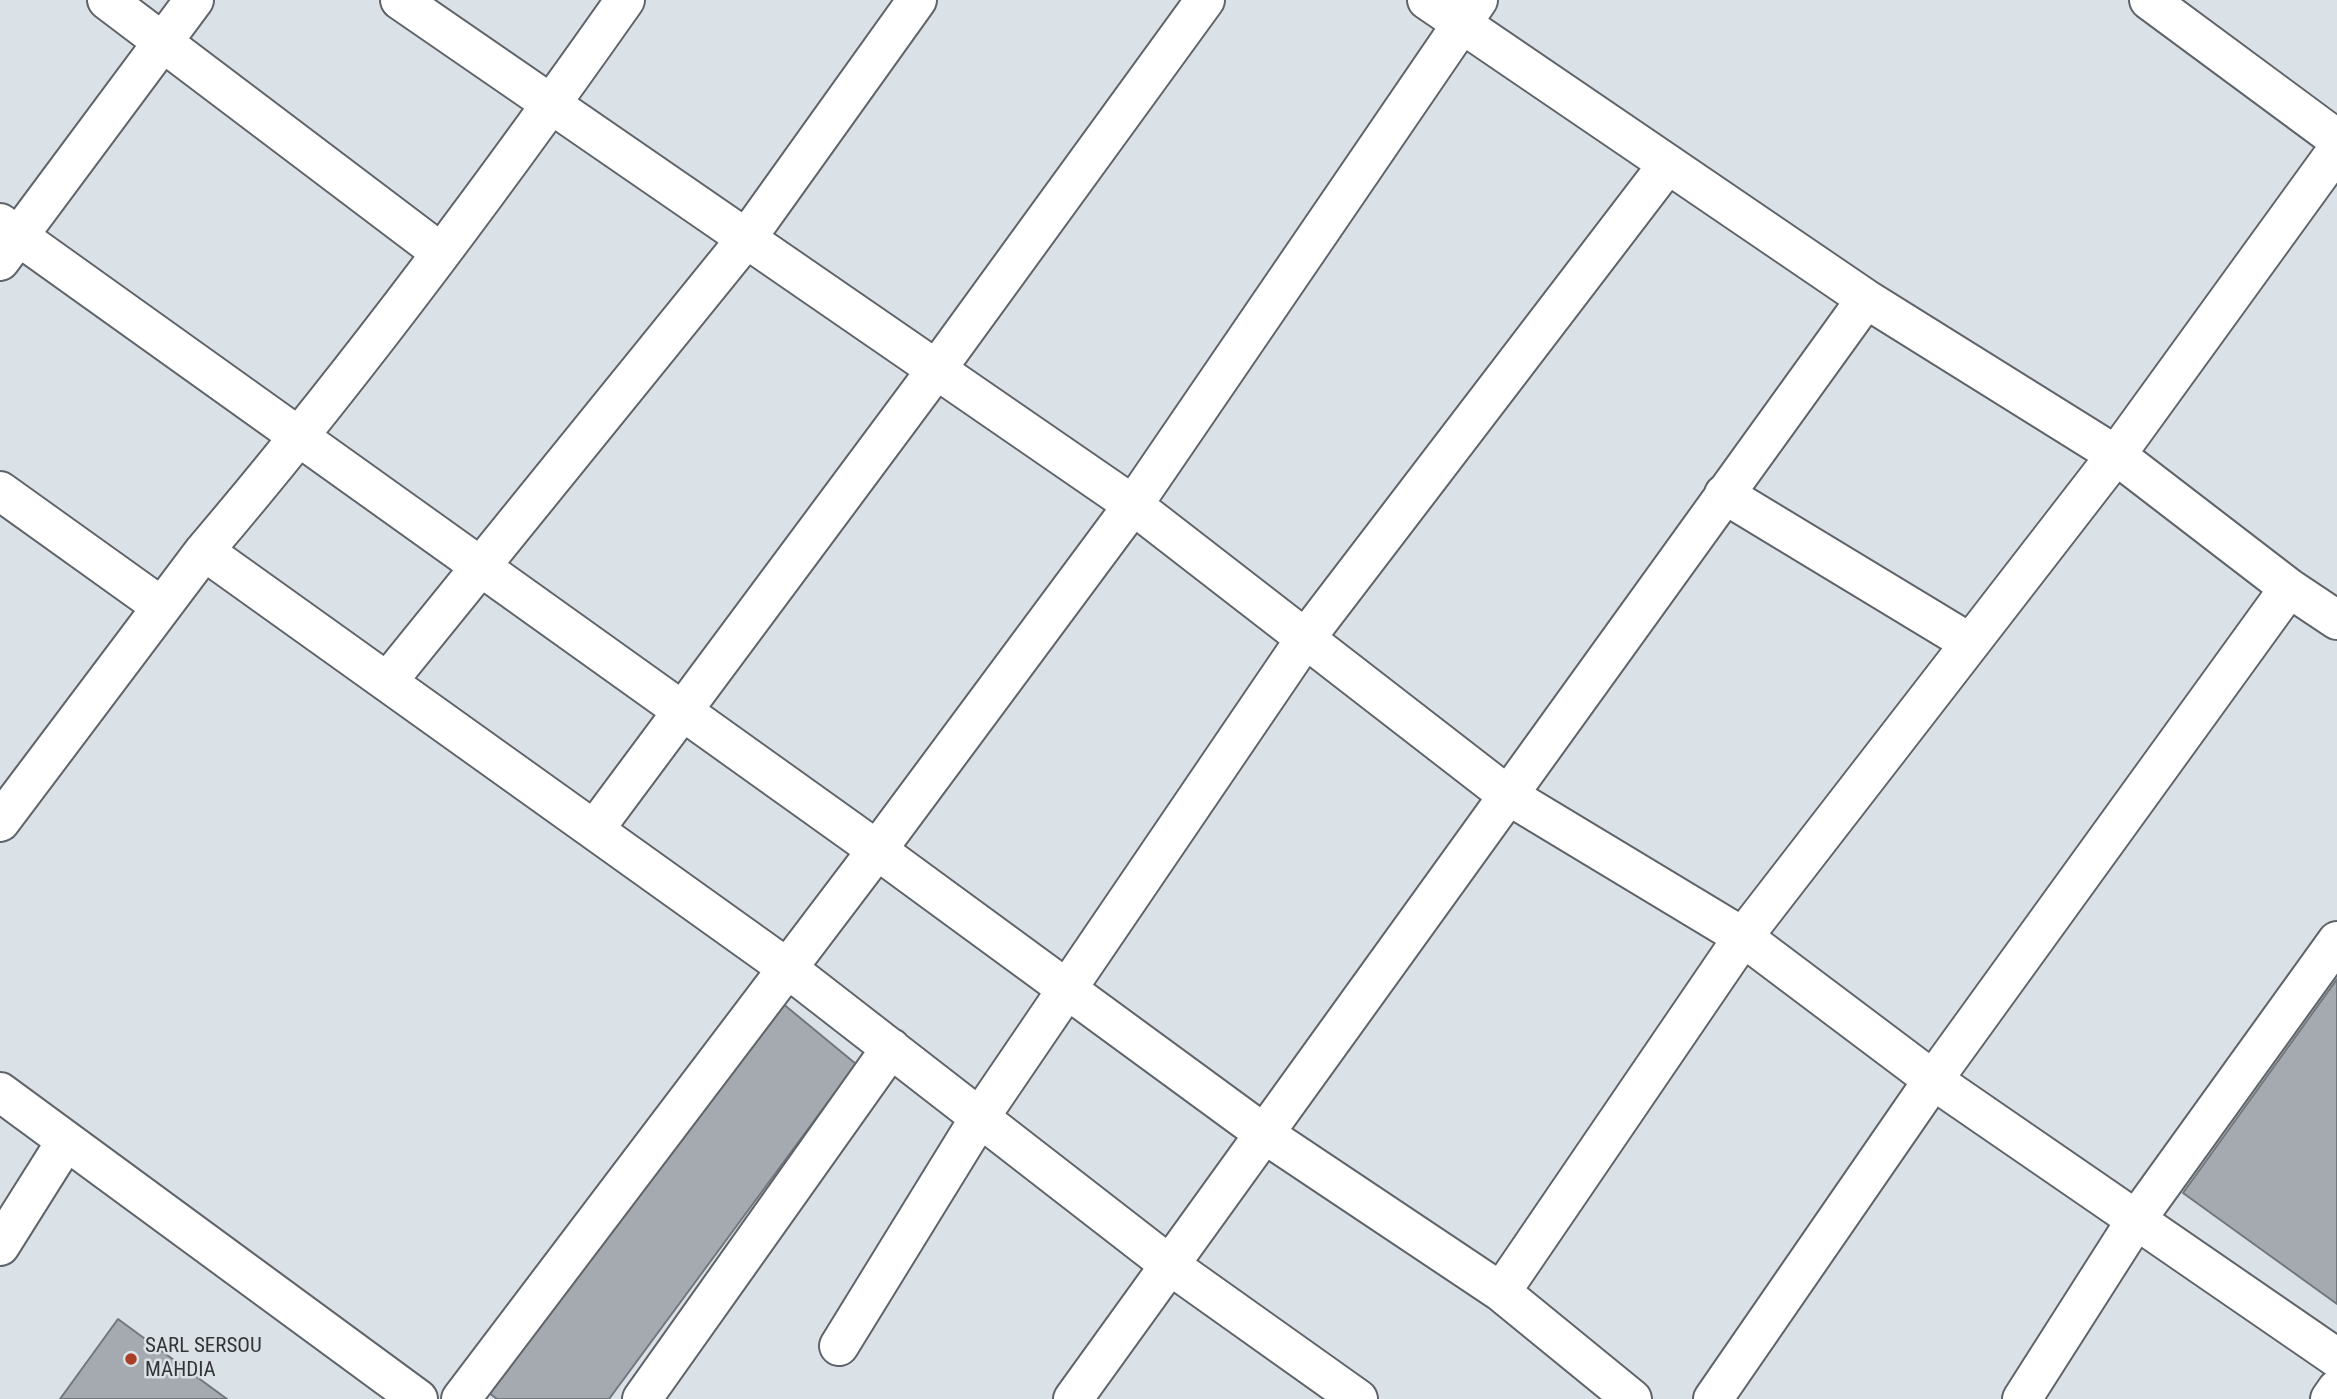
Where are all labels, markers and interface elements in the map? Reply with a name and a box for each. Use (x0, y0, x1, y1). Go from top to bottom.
place label: SARL SERSOU MAHDIA (145, 1334, 262, 1384)
marker: SARL SERSOU MAHDIA (123, 1351, 139, 1367)

